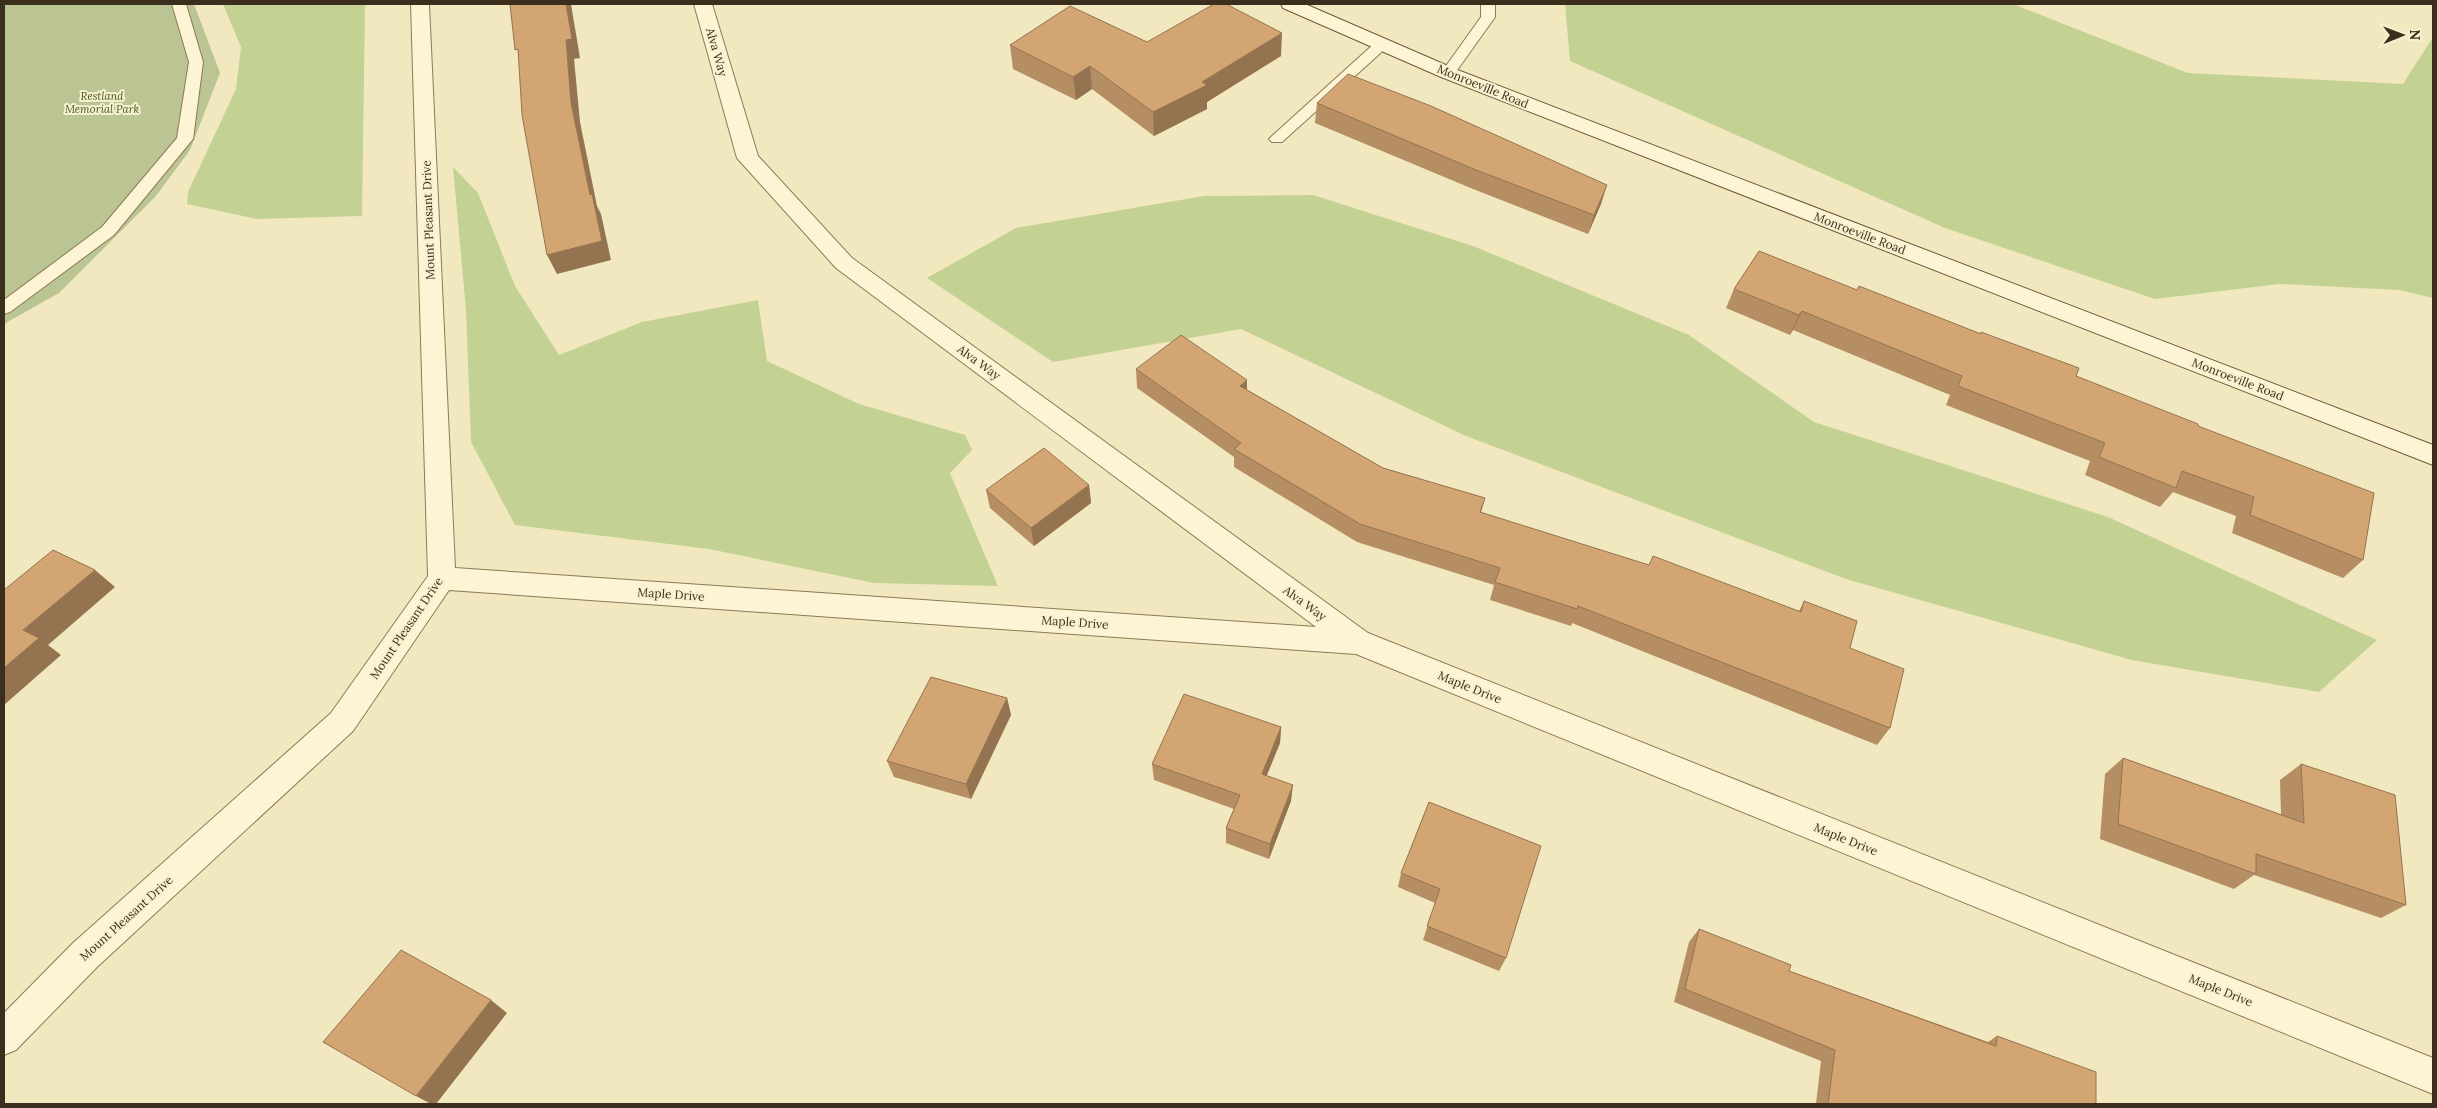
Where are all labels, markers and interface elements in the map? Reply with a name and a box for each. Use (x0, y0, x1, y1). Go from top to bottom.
north arrow (2377, 10, 2427, 60)
street label: Alva Way (703, 25, 731, 79)
text: N (2406, 29, 2424, 41)
street label: Monroeville Road (1435, 61, 1531, 111)
park label: Restland Memorial Park (65, 89, 139, 116)
street label: Mount Pleasant Drive (418, 159, 438, 280)
street label: Monroeville Road (1812, 209, 1908, 257)
street label: Alva Way (954, 341, 1004, 383)
street label: Monroeville Road (2190, 355, 2286, 403)
street label: Mount Pleasant Drive (366, 574, 446, 682)
street label: Alva Way (1280, 582, 1330, 624)
street label: Maple Drive (637, 584, 706, 604)
street label: Maple Drive (1041, 612, 1110, 632)
street label: Maple Drive (1436, 667, 1504, 707)
street label: Maple Drive (1812, 819, 1880, 859)
street label: Mount Pleasant Drive (76, 872, 176, 964)
street label: Maple Drive (2187, 970, 2255, 1010)

